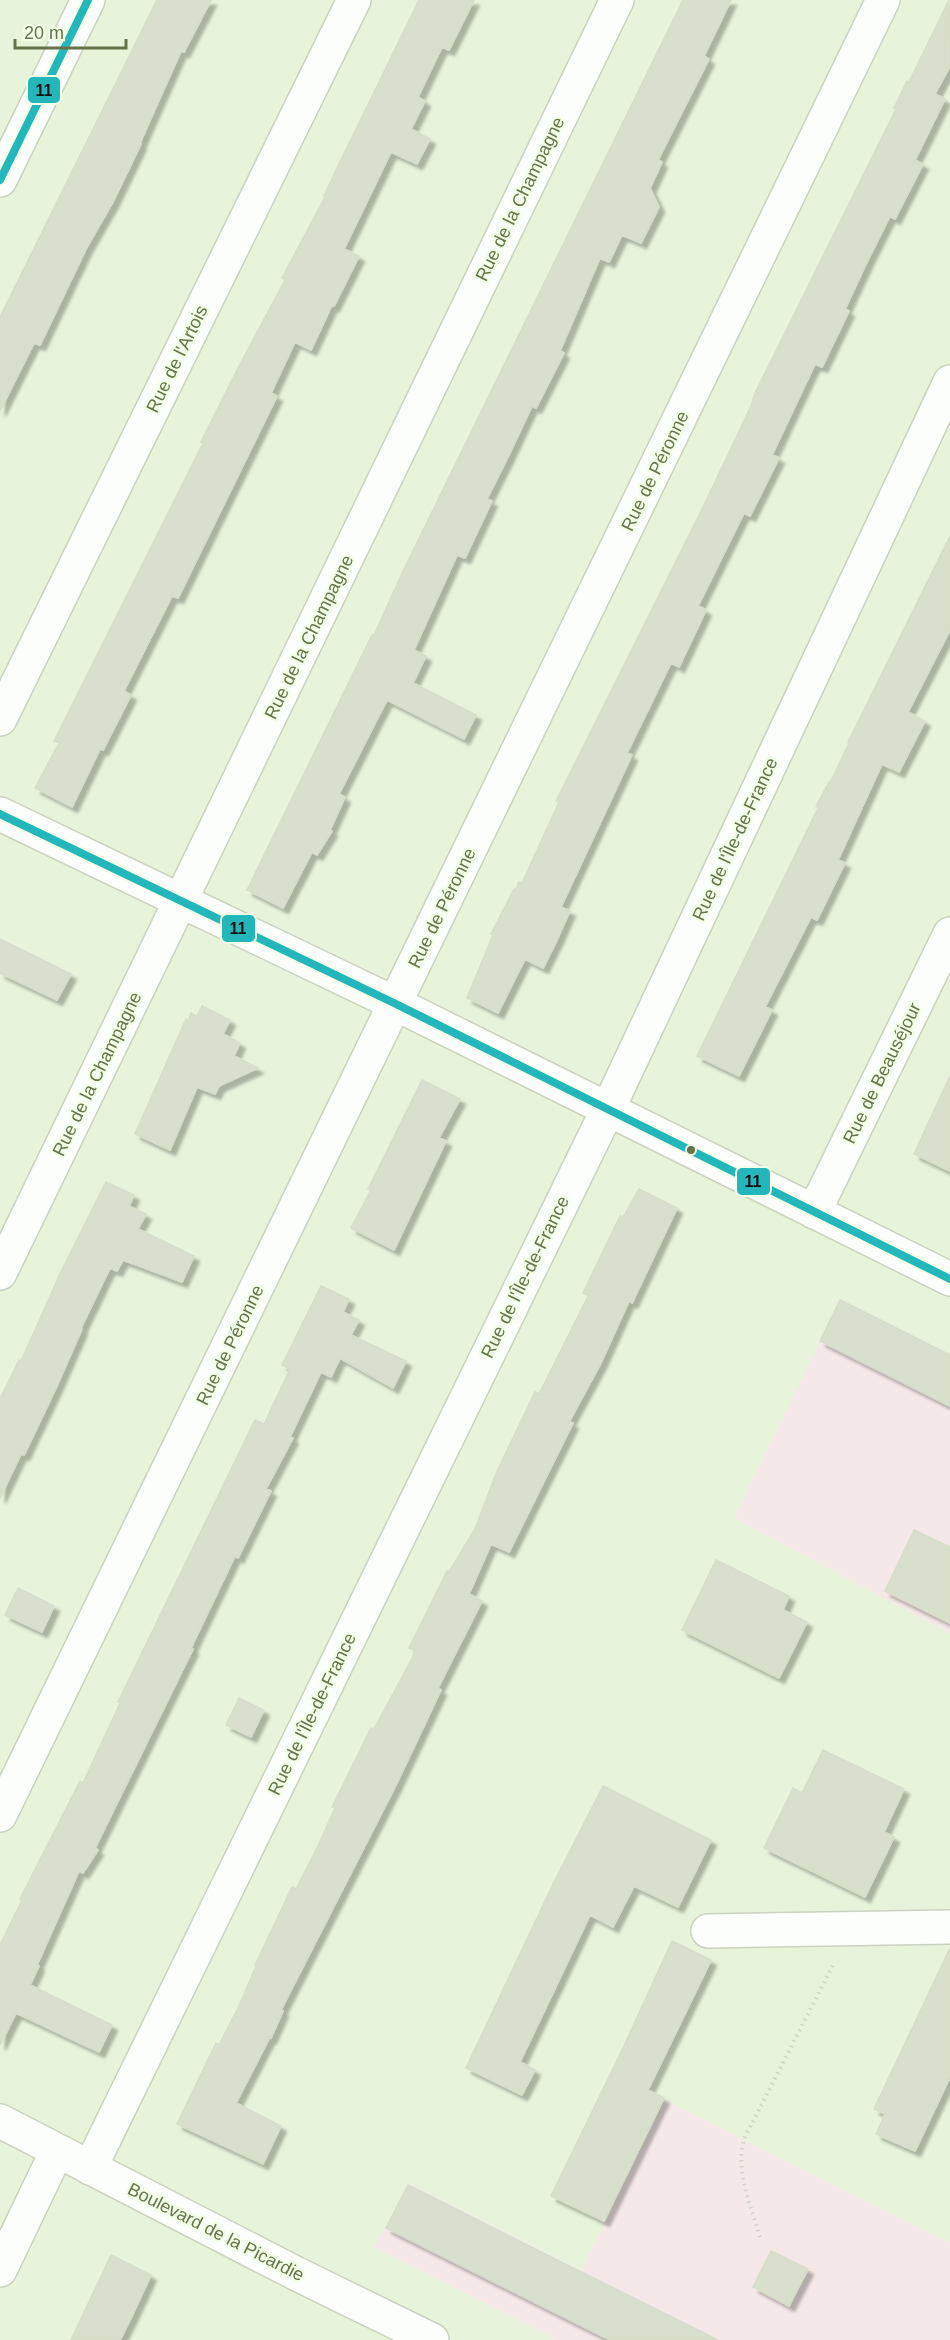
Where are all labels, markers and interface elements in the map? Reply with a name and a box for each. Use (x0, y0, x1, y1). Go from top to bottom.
scale bar (15, 12, 126, 50)
text: 20 m (24, 23, 64, 43)
line badge: 11 (27, 76, 61, 104)
text: 11 (36, 82, 53, 99)
street label: Rue de la Champagne (472, 114, 568, 284)
street label: Rue de l'Artois (142, 302, 212, 416)
street label: Rue de Péronne (617, 408, 693, 534)
street label: Rue de la Champagne (261, 552, 357, 722)
street label: Rue de l'Île-de-France (688, 754, 782, 924)
street label: Rue de Péronne (404, 845, 480, 971)
line badge: 11 (221, 914, 256, 943)
text: 11 (230, 920, 247, 937)
street label: Rue de la Champagne (49, 989, 145, 1159)
street label: Rue de Beauséjour (839, 999, 925, 1147)
unlabelled marker (685, 1144, 697, 1156)
line badge: 11 (736, 1167, 771, 1196)
text: 11 (745, 1173, 762, 1190)
street label: Rue de l'Île-de-France (477, 1193, 573, 1361)
street label: Rue de Péronne (192, 1282, 268, 1408)
street label: Rue de l'Île-de-France (264, 1630, 360, 1798)
street label: Boulevard de la Picardie (125, 2179, 307, 2285)

